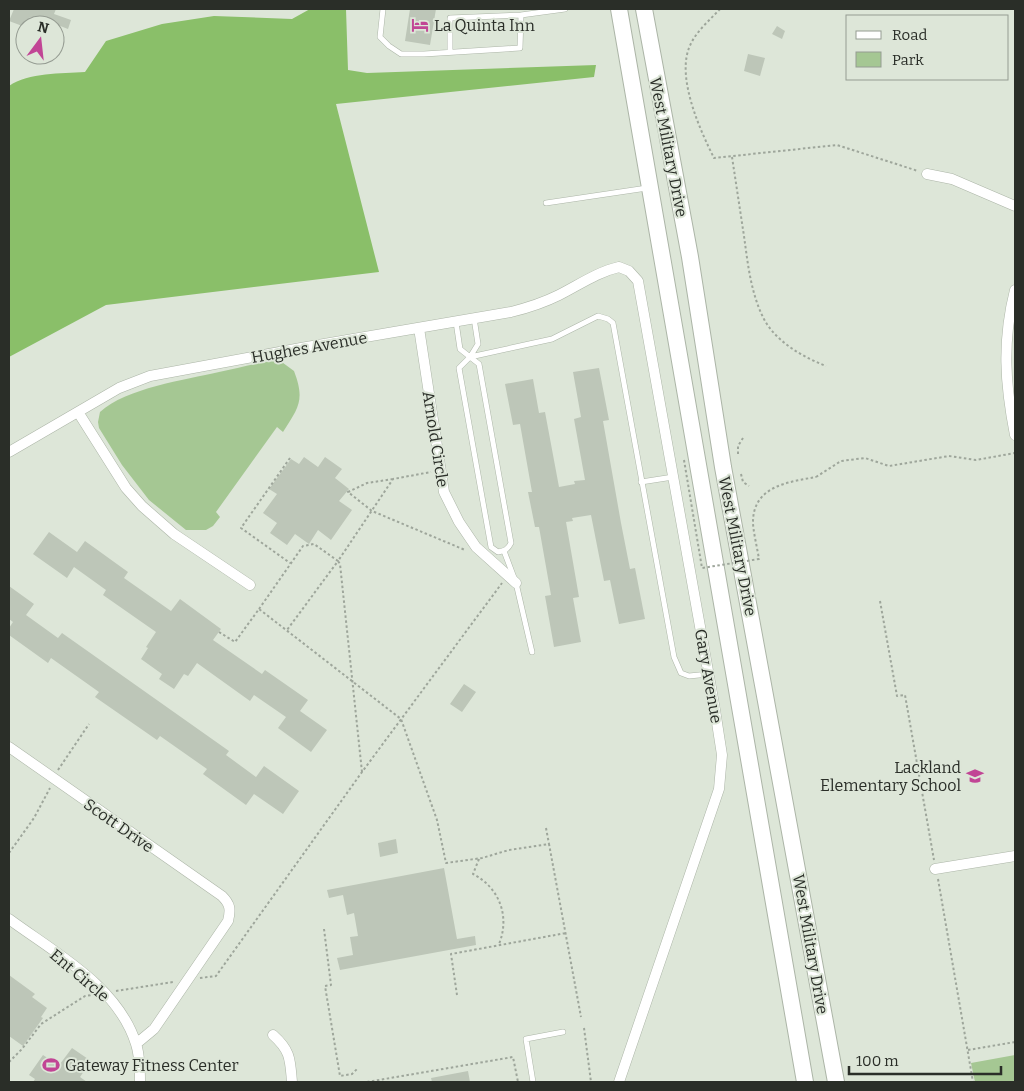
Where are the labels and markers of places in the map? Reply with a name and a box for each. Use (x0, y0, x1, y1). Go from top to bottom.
hotel icon: La Quinta Inn (410, 15, 430, 35)
place label: La Quinta Inn (434, 16, 535, 35)
place label: Lackland Elementary School (820, 758, 962, 795)
school or university icon: Lackland Elementary School (965, 766, 985, 786)
sports icon: Gateway Fitness Center (41, 1055, 61, 1075)
place label: Gateway Fitness Center (65, 1056, 239, 1075)

